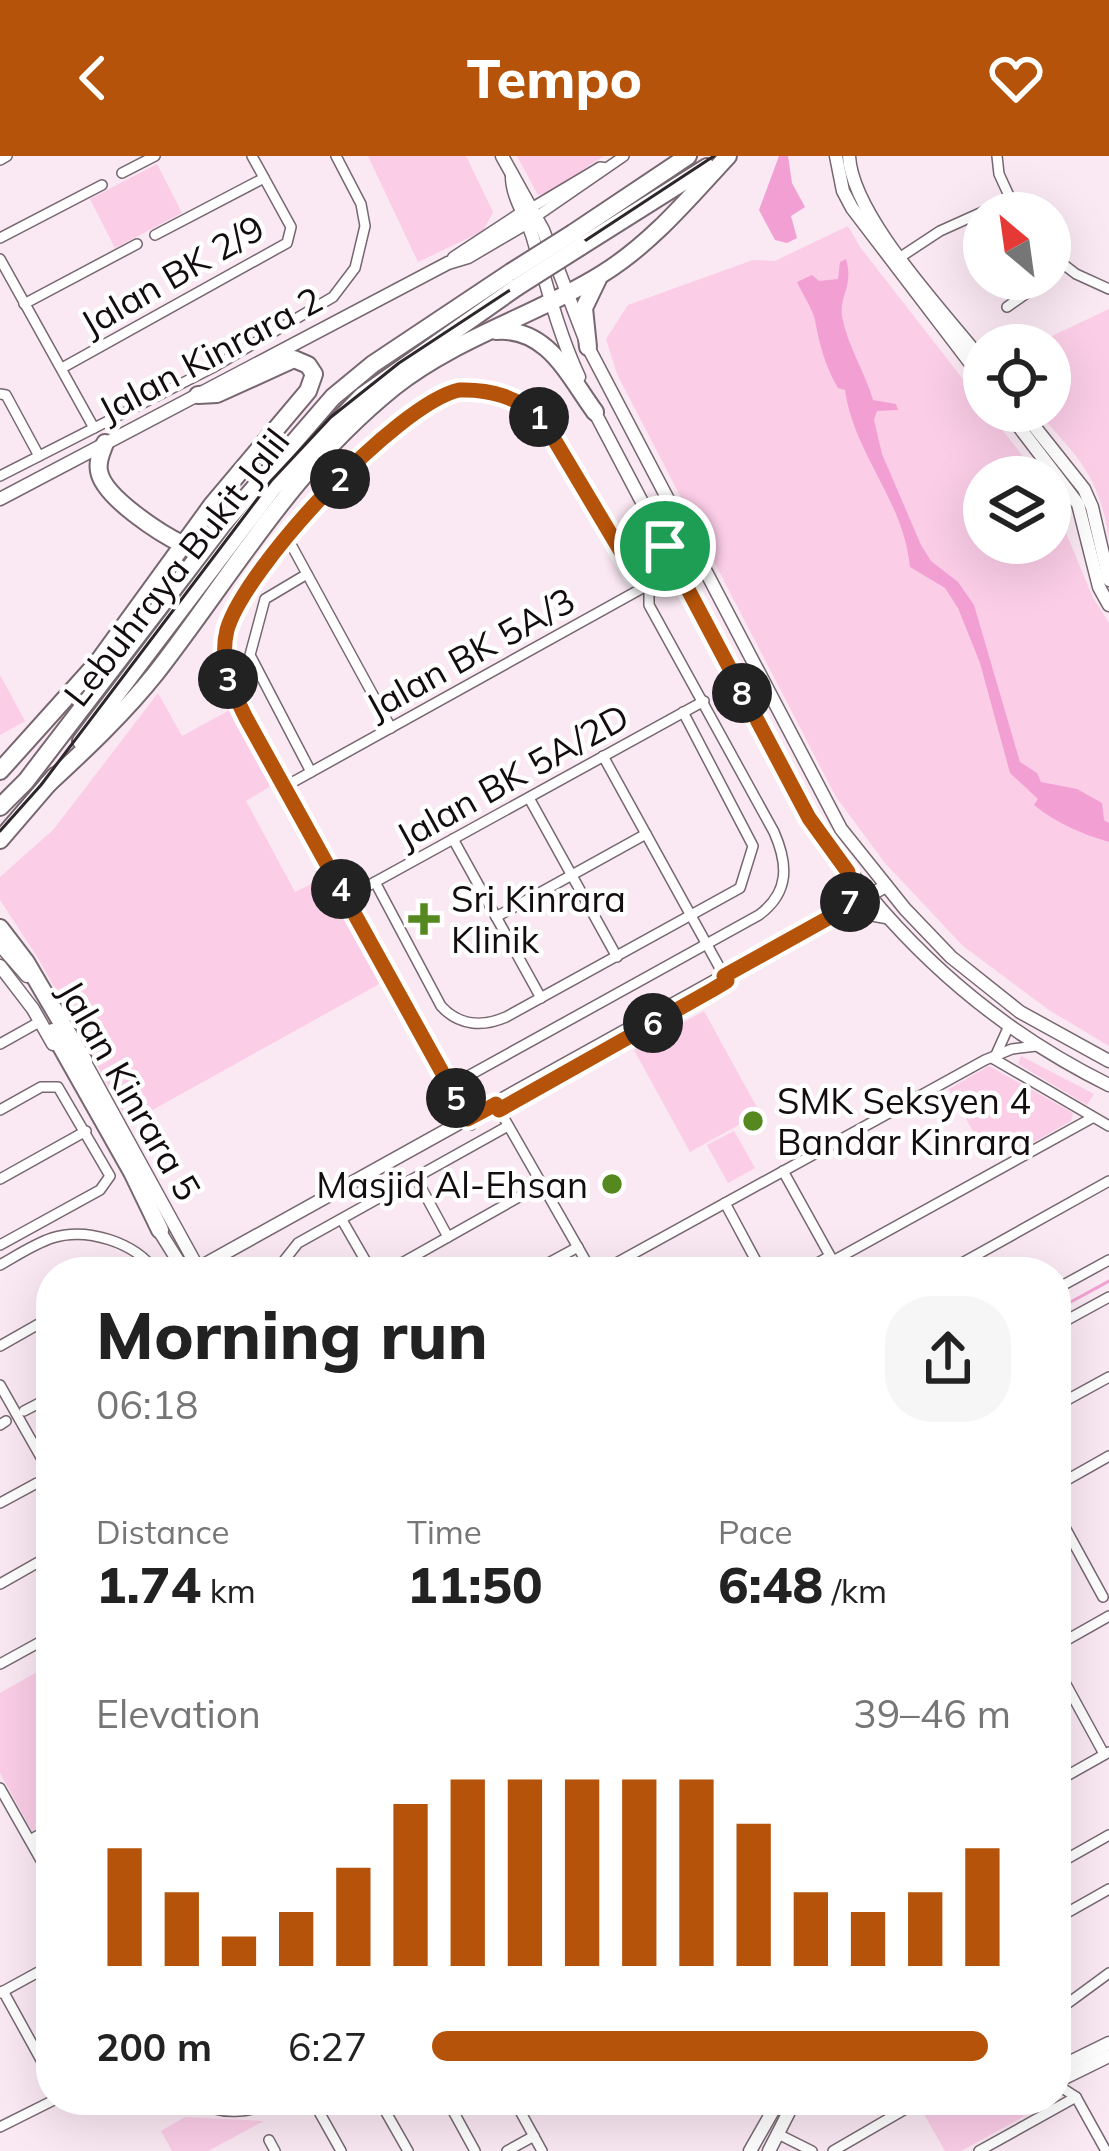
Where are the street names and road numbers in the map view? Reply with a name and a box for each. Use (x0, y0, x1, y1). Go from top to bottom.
street label: Jalan BK 2/9 (72, 204, 272, 346)
street label: Jalan Kinrara 2 (91, 276, 329, 432)
street label: Lebuhraya Bukit Jalil (54, 419, 298, 715)
street label: Jalan BK 5A/3 (358, 577, 582, 729)
street label: Jalan BK 5A/2D (388, 694, 636, 858)
street label: Jalan Kinrara 5 (49, 972, 211, 1208)

